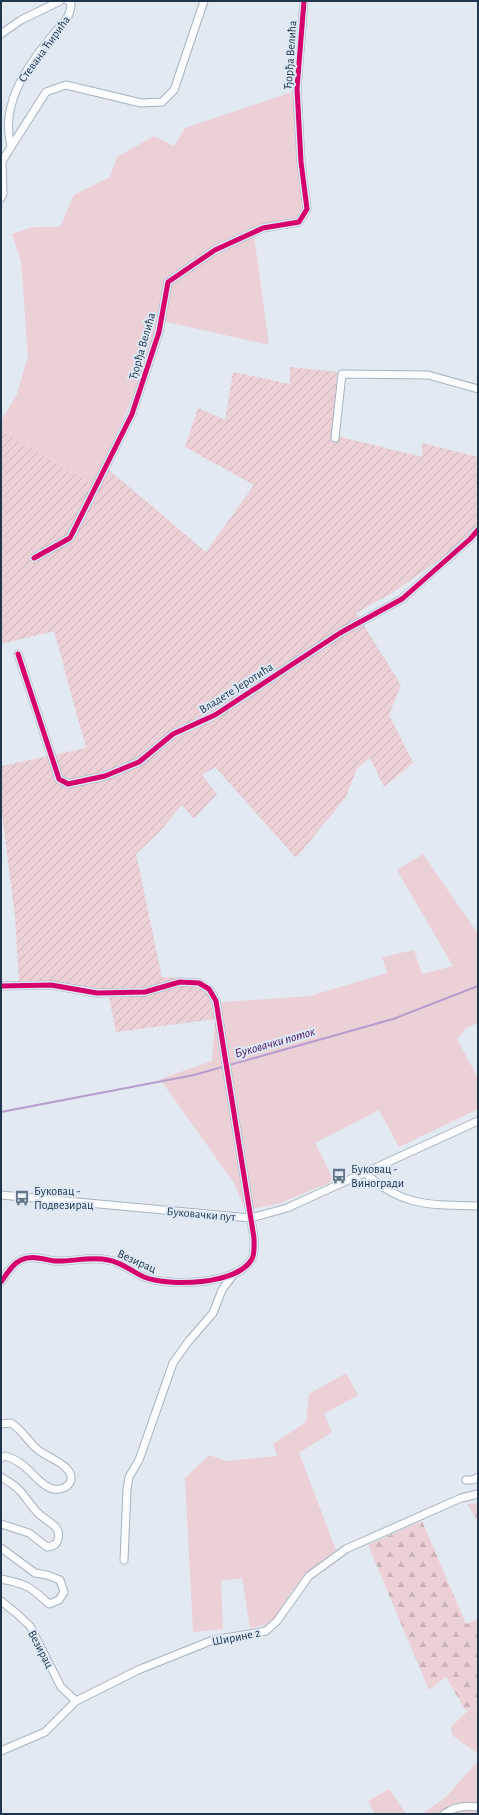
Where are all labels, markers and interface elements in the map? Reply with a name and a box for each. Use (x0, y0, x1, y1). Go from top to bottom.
street label: Стевана Ћирића (16, 13, 72, 85)
street label: Ђорђа Велића (282, 20, 299, 90)
street label: Ђорђа Велића (127, 311, 158, 381)
street label: Владете Јеротића (197, 660, 276, 716)
water label: Буковачки поток (233, 1025, 317, 1061)
place label: Буковац - Виногради (351, 1163, 404, 1189)
bus stop icon: Буковац - Виногради (330, 1167, 348, 1185)
place label: Буковац - Подвезирац (34, 1185, 94, 1211)
bus stop icon: Буковац - Подвезирац (13, 1189, 31, 1207)
street label: Буковачки пут (166, 1205, 237, 1224)
street label: Везирац (116, 1247, 159, 1275)
street label: Ширине 2 (211, 1626, 262, 1648)
street label: Везирац (26, 1628, 56, 1670)

